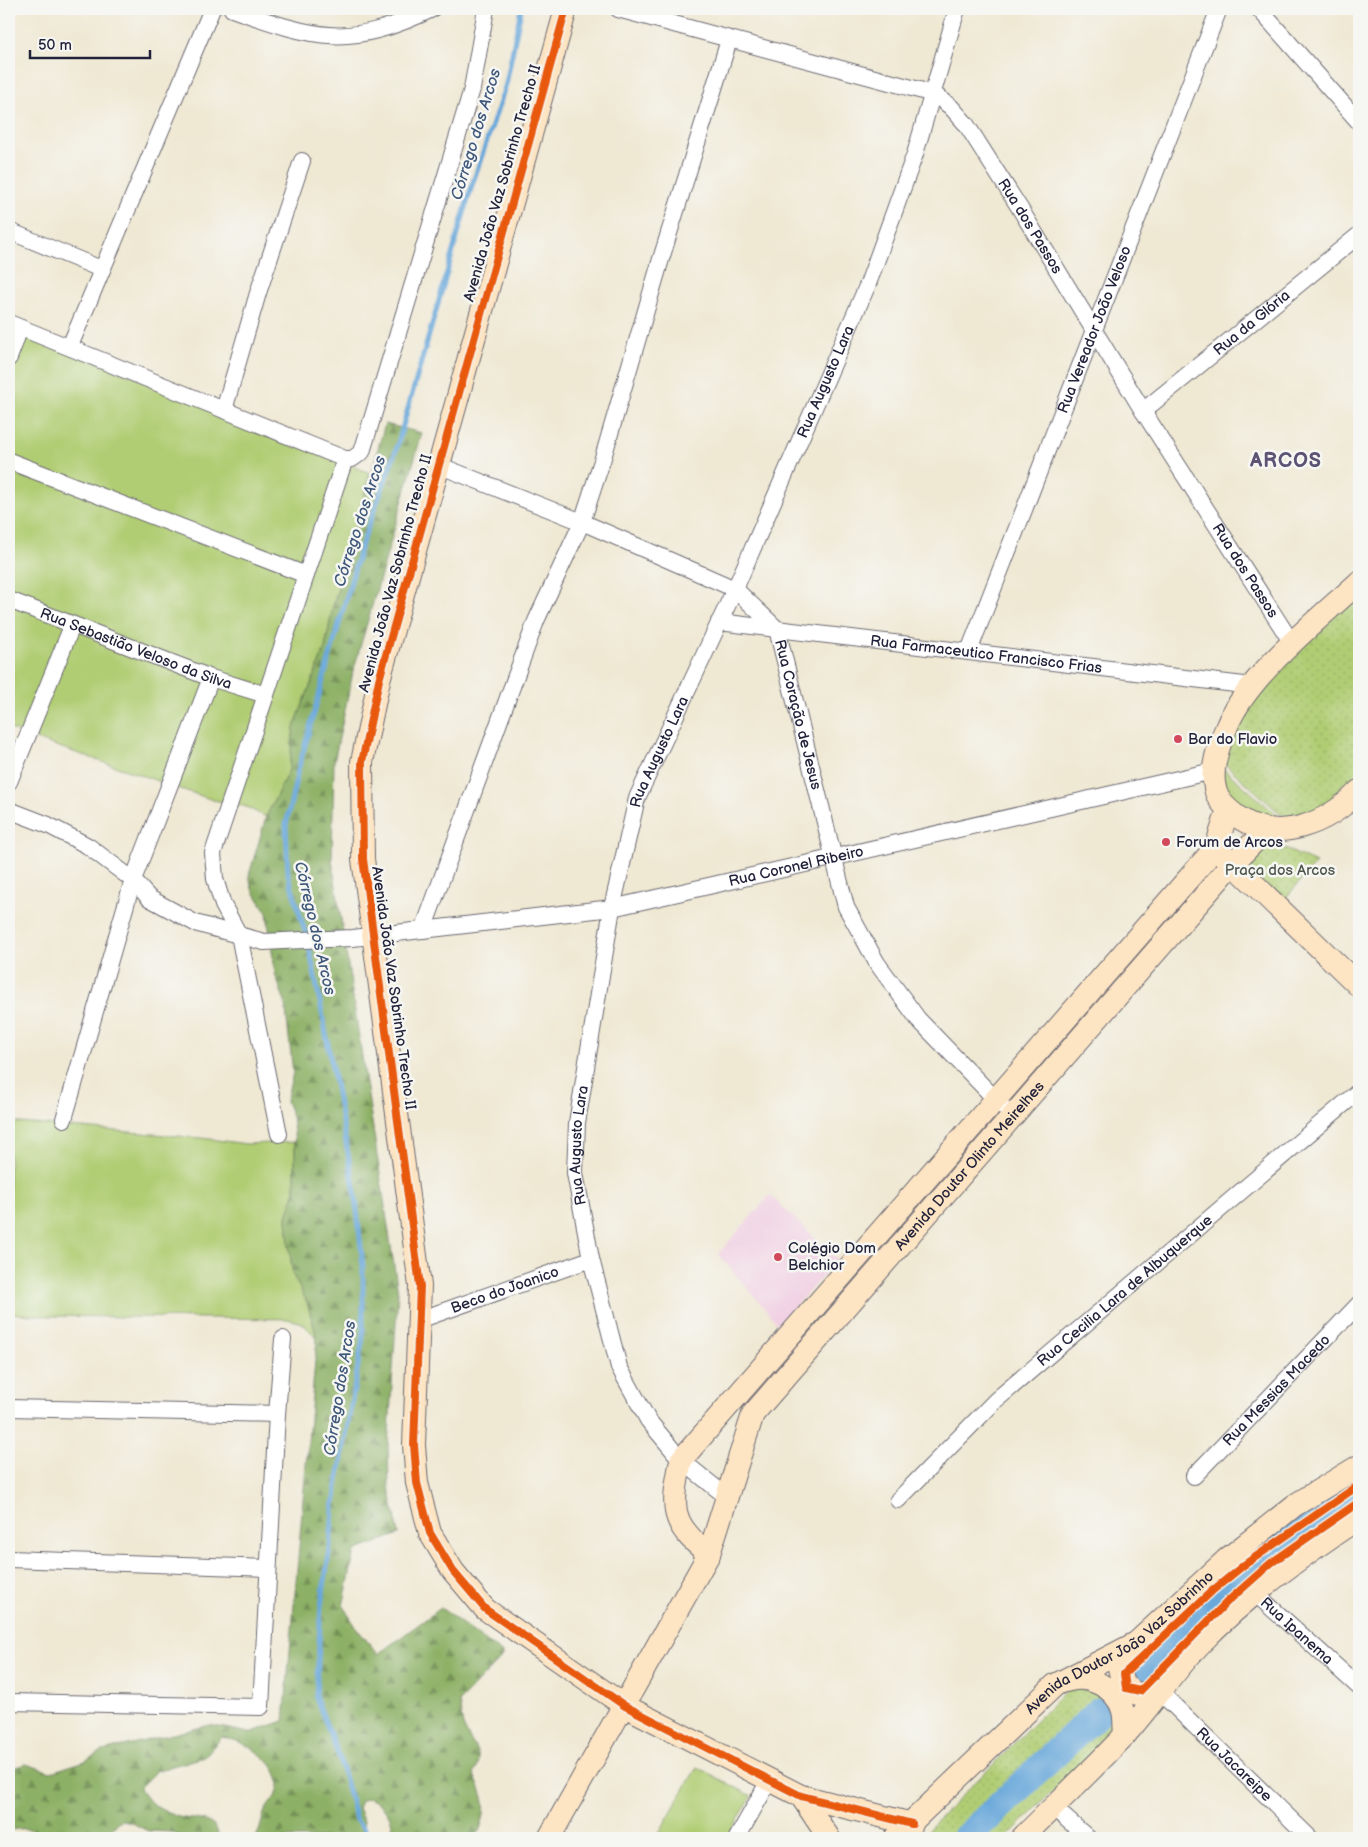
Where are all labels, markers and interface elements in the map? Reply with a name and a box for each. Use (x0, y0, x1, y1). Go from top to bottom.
scale bar (30, 28, 150, 60)
text: 50 m (38, 36, 72, 55)
street label: Avenida João Vaz Sobrinho Trecho II (460, 62, 546, 304)
water label: Córrego dos Arcos (447, 66, 505, 202)
street label: Rua dos Passos (993, 175, 1067, 278)
street label: Rua Vereador João Veloso (1053, 243, 1136, 416)
street label: Rua da Glória (1210, 286, 1294, 360)
street label: Rua Augusto Lara (793, 323, 859, 441)
district label: ARCOS (1249, 449, 1322, 473)
street label: Avenida João Vaz Sobrinho Trecho II (355, 452, 437, 694)
water label: Córrego dos Arcos (330, 454, 391, 589)
street label: Rua dos Passos (1208, 520, 1283, 622)
street label: Rua Sebastião Veloso da Silva (37, 604, 234, 694)
street label: Rua Farmaceutico Francisco Frias (869, 631, 1104, 678)
street label: Rua Coração de Jesus (770, 638, 826, 792)
street label: Rua Augusto Lara (626, 693, 693, 809)
place label: Bar do Flavio (1188, 730, 1277, 749)
marker: Bar do Flavio (1172, 733, 1184, 745)
place label: Forum de Arcos (1176, 833, 1284, 852)
marker: Forum de Arcos (1160, 836, 1172, 848)
street label: Rua Coronel Ribeiro (727, 842, 866, 891)
water label: Córrego dos Arcos (290, 860, 339, 997)
park label: Praça dos Arcos (1225, 861, 1336, 880)
street label: Avenida João Vaz Sobrinho Trecho II (367, 865, 420, 1111)
street label: Avenida Doutor Olinto Meirelhes (891, 1077, 1049, 1255)
street label: Rua Augusto Lara (566, 1084, 593, 1207)
street label: Rua Cecilia Lara de Albuquerque (1033, 1211, 1217, 1371)
place label: Colégio Dom Belchior (788, 1239, 876, 1275)
marker: Colégio Dom Belchior (772, 1251, 784, 1263)
street label: Beco do Joanico (448, 1262, 561, 1318)
water label: Córrego dos Arcos (320, 1319, 361, 1457)
street label: Rua Messias Macedo (1219, 1331, 1335, 1450)
street label: Avenida Doutor João Vaz Sobrinho (1021, 1567, 1218, 1719)
street label: Rua Ipanema (1256, 1593, 1337, 1669)
street label: Rua Jacareipe (1192, 1723, 1276, 1806)

